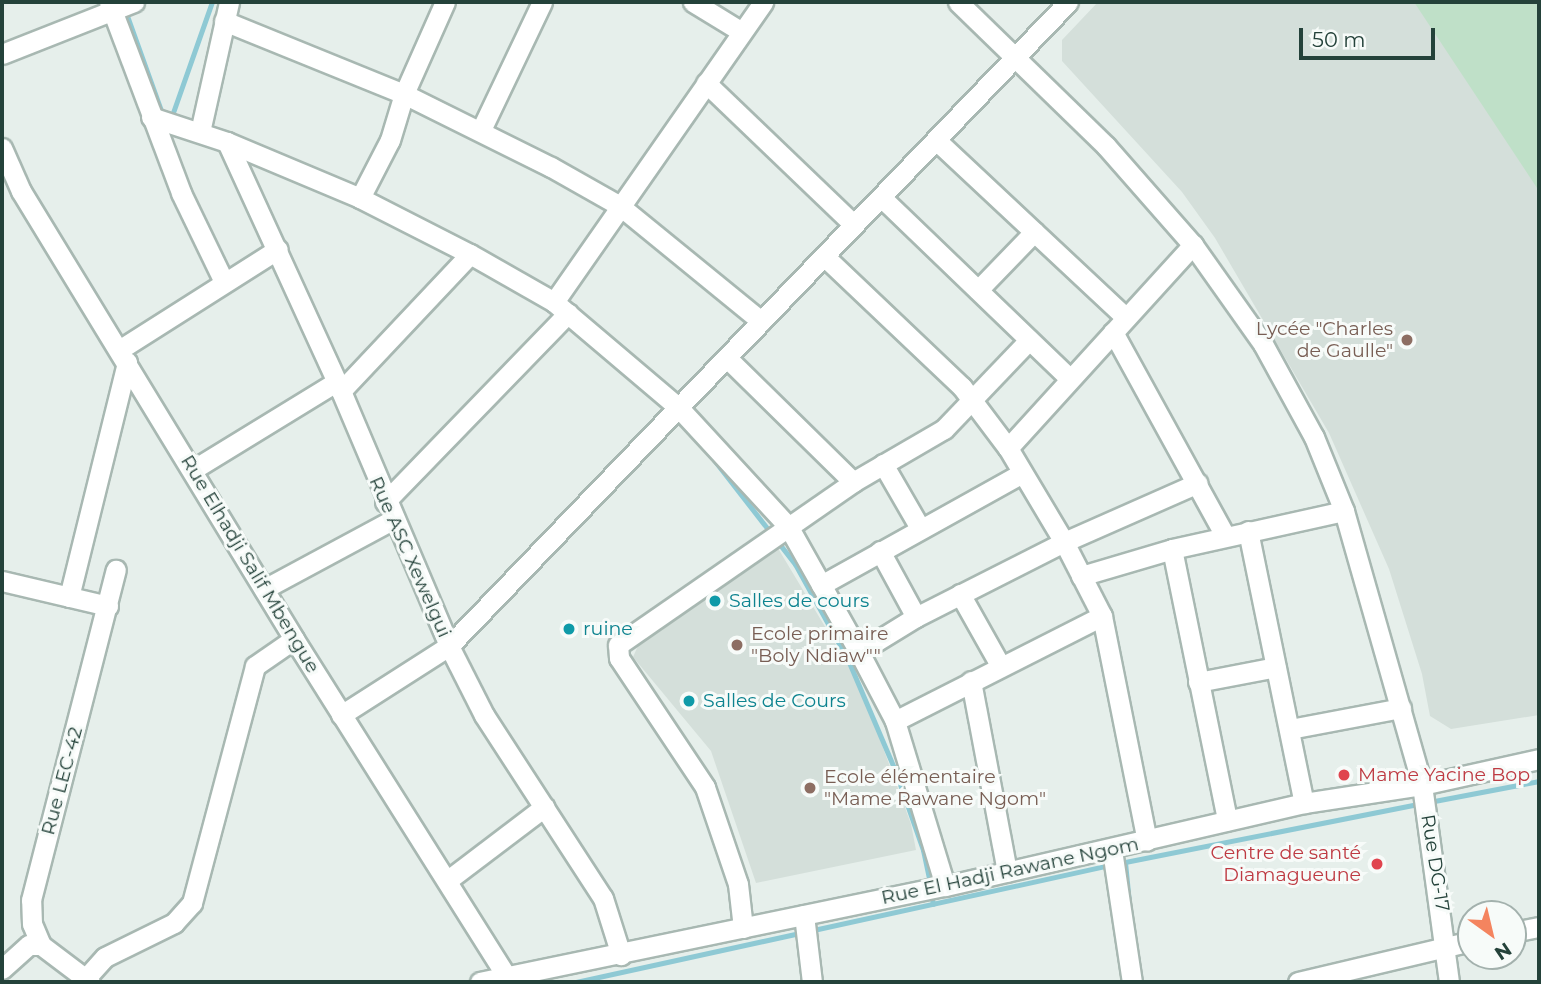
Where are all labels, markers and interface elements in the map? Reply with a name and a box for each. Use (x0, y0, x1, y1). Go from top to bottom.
scale bar (1303, 14, 1440, 58)
text: 50 m (1312, 27, 1366, 52)
place label: Lycée "Charles de Gaulle" (1256, 318, 1393, 362)
marker: Lycée "Charles de Gaulle" (1399, 332, 1415, 348)
street label: Rue Elhadji Salif Mbengue (176, 451, 324, 677)
street label: Rue ASC Xewelgui (364, 473, 456, 641)
place label: Salles de cours (729, 590, 869, 612)
marker: Salles de cours (707, 593, 723, 609)
place label: ruine (583, 618, 633, 640)
marker: ruine (561, 621, 577, 637)
place label: Ecole primaire "Boly Ndiaw"" (751, 623, 888, 667)
marker: Ecole primaire "Boly Ndiaw"" (729, 637, 745, 653)
place label: Salles de Cours (703, 690, 846, 712)
marker: Salles de Cours (681, 693, 697, 709)
street label: Rue LEC-42 (37, 724, 87, 838)
place label: Mame Yacine Bop (1358, 764, 1530, 786)
place label: Ecole élémentaire "Mame Rawane Ngom" (824, 766, 1046, 810)
marker: Mame Yacine Bop (1336, 767, 1352, 783)
marker: Ecole élémentaire "Mame Rawane Ngom" (802, 780, 818, 796)
street label: Rue DG-17 (1416, 813, 1454, 913)
street label: Rue El Hadji Rawane Ngom (879, 833, 1141, 909)
place label: Centre de santé Diamagueune (1211, 842, 1361, 886)
marker: Centre de santé Diamagueune (1367, 854, 1387, 874)
north arrow (1457, 900, 1527, 970)
text: N (1490, 937, 1516, 965)

